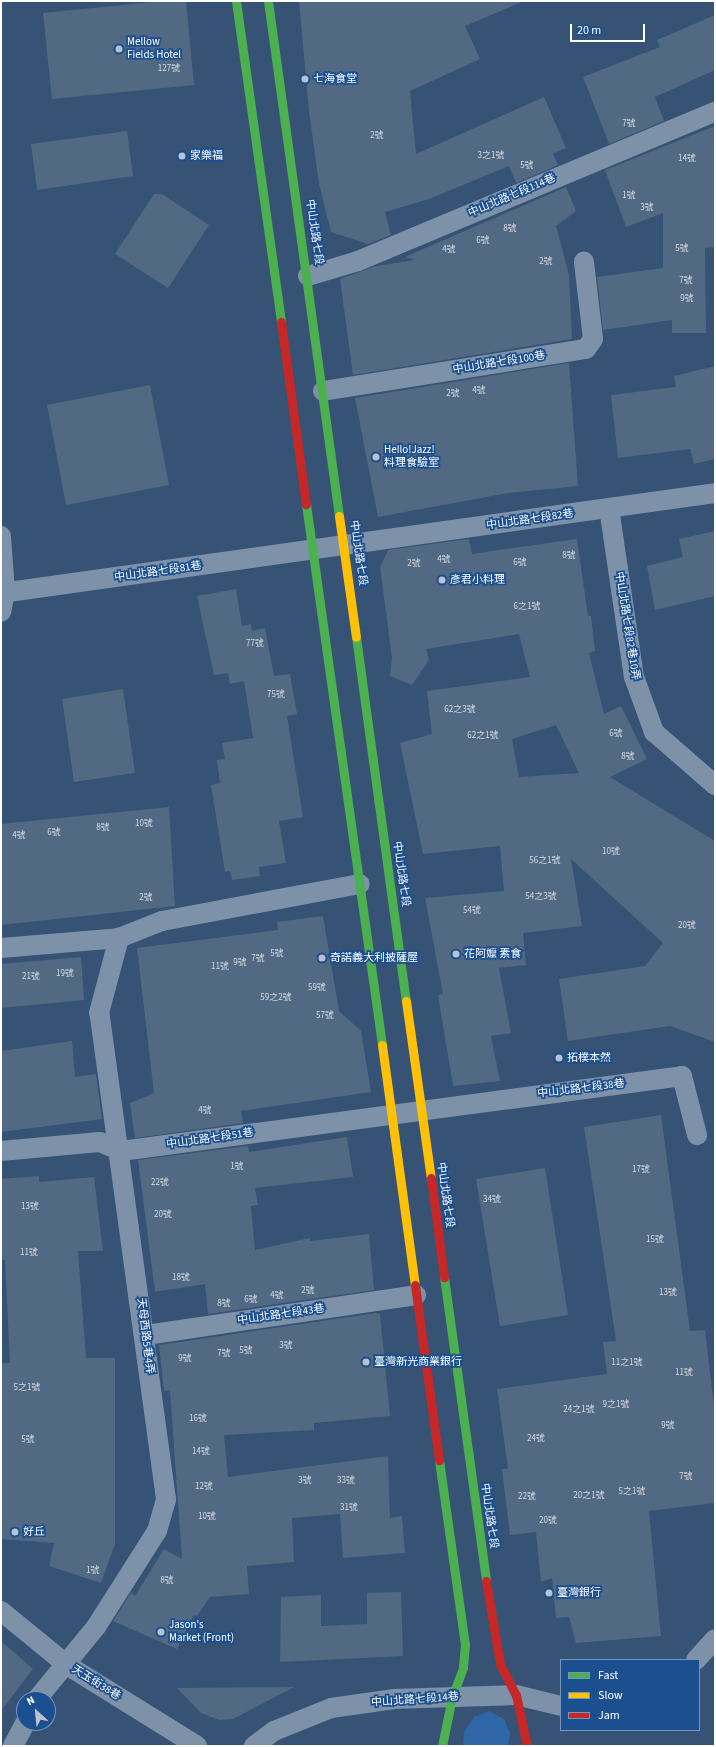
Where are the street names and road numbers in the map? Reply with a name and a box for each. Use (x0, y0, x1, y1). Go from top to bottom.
street label: 中山北路七段114巷 (466, 172, 558, 220)
street label: 中山北路七段 (303, 198, 325, 266)
street label: 中山北路七段100巷 (452, 349, 546, 377)
street label: 中山北路七段82巷 (486, 507, 574, 533)
street label: 中山北路七段 (347, 519, 369, 587)
street label: 中山北路七段81巷 (114, 559, 202, 585)
street label: 中山北路七段82巷10弄 (612, 571, 642, 681)
street label: 中山北路七段 (390, 840, 412, 908)
street label: 中山北路七段38巷 (537, 1077, 625, 1101)
street label: 中山北路七段51巷 (166, 1126, 254, 1152)
street label: 中山北路七段 (434, 1161, 456, 1229)
street label: 天母西路5巷4弄 (134, 1297, 156, 1375)
street label: 中山北路七段43巷 (237, 1302, 325, 1328)
street label: 中山北路七段 (478, 1482, 500, 1550)
street label: 天玉街38巷 (69, 1663, 123, 1703)
street label: 中山北路七段14巷 (371, 1690, 459, 1710)

